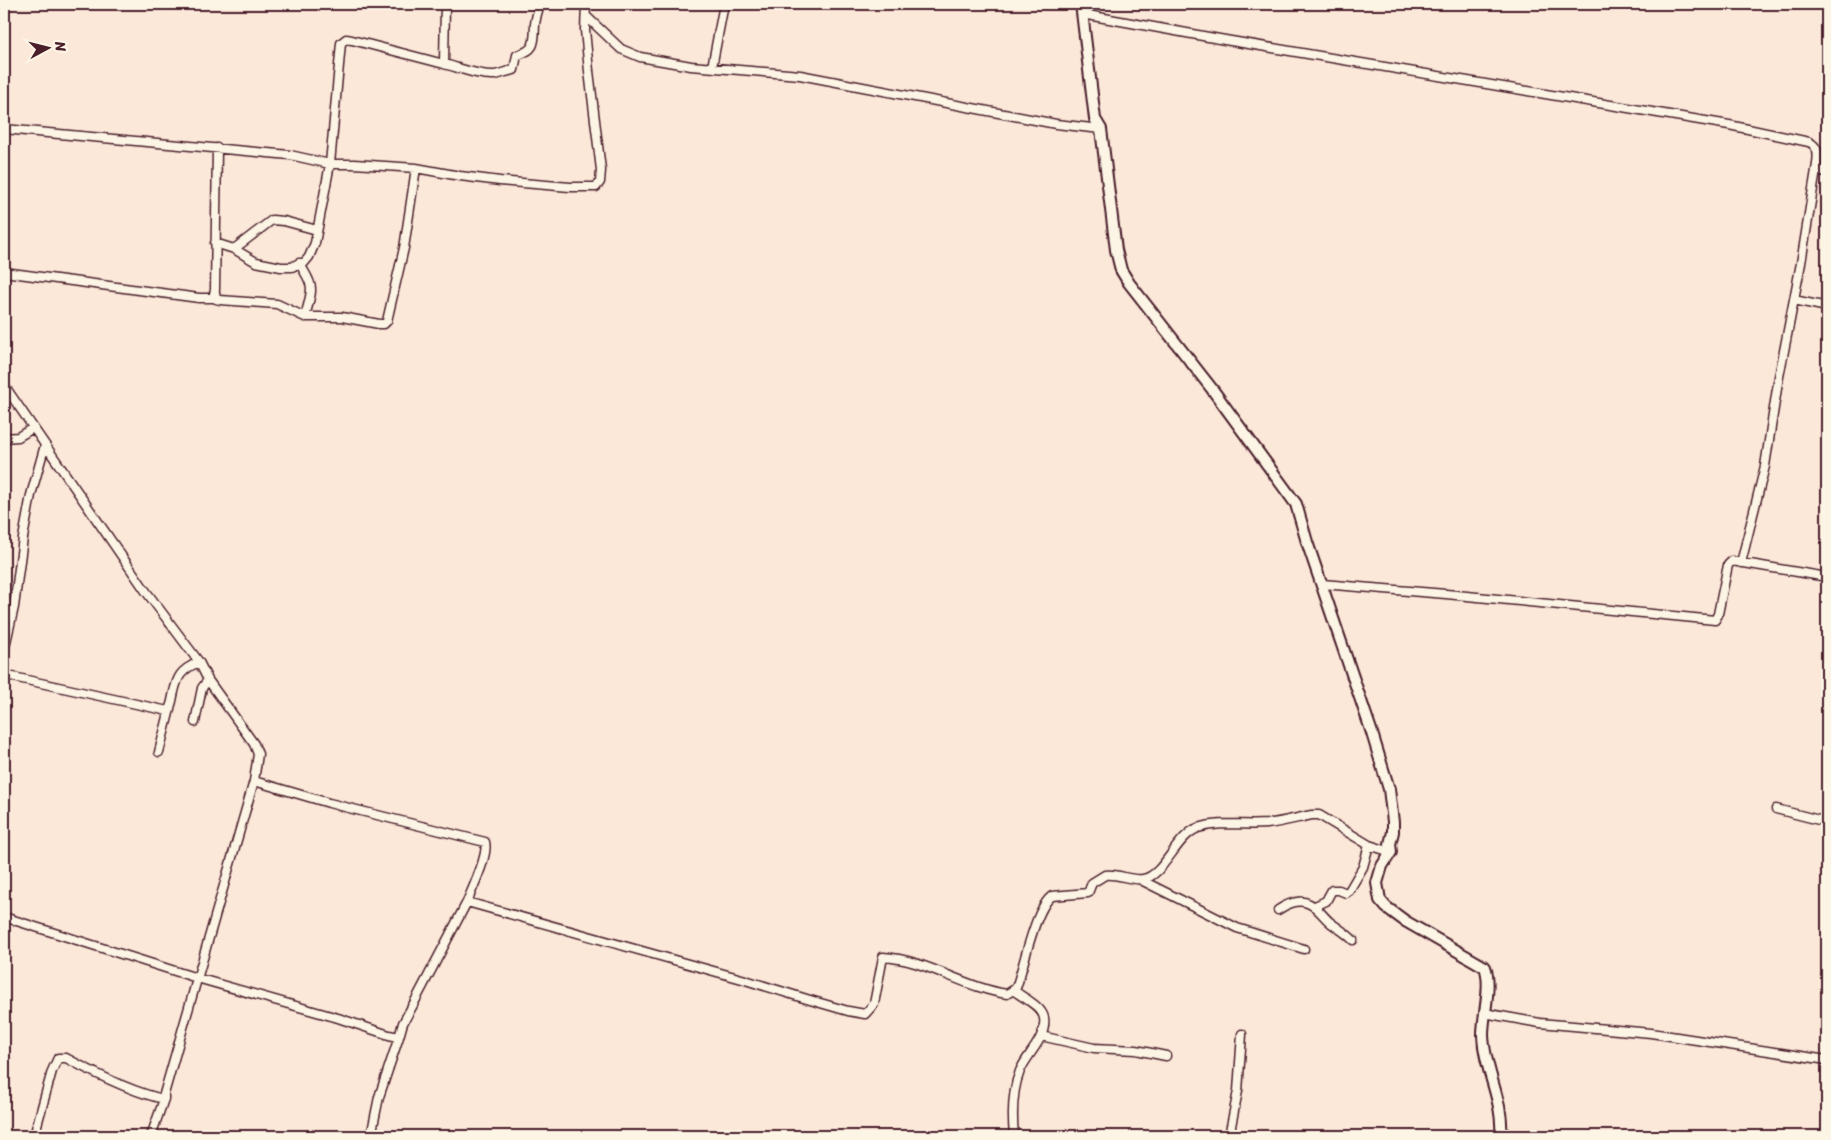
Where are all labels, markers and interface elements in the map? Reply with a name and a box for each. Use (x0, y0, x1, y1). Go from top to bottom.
north arrow (22, 22, 72, 72)
text: N (47, 39, 73, 53)

